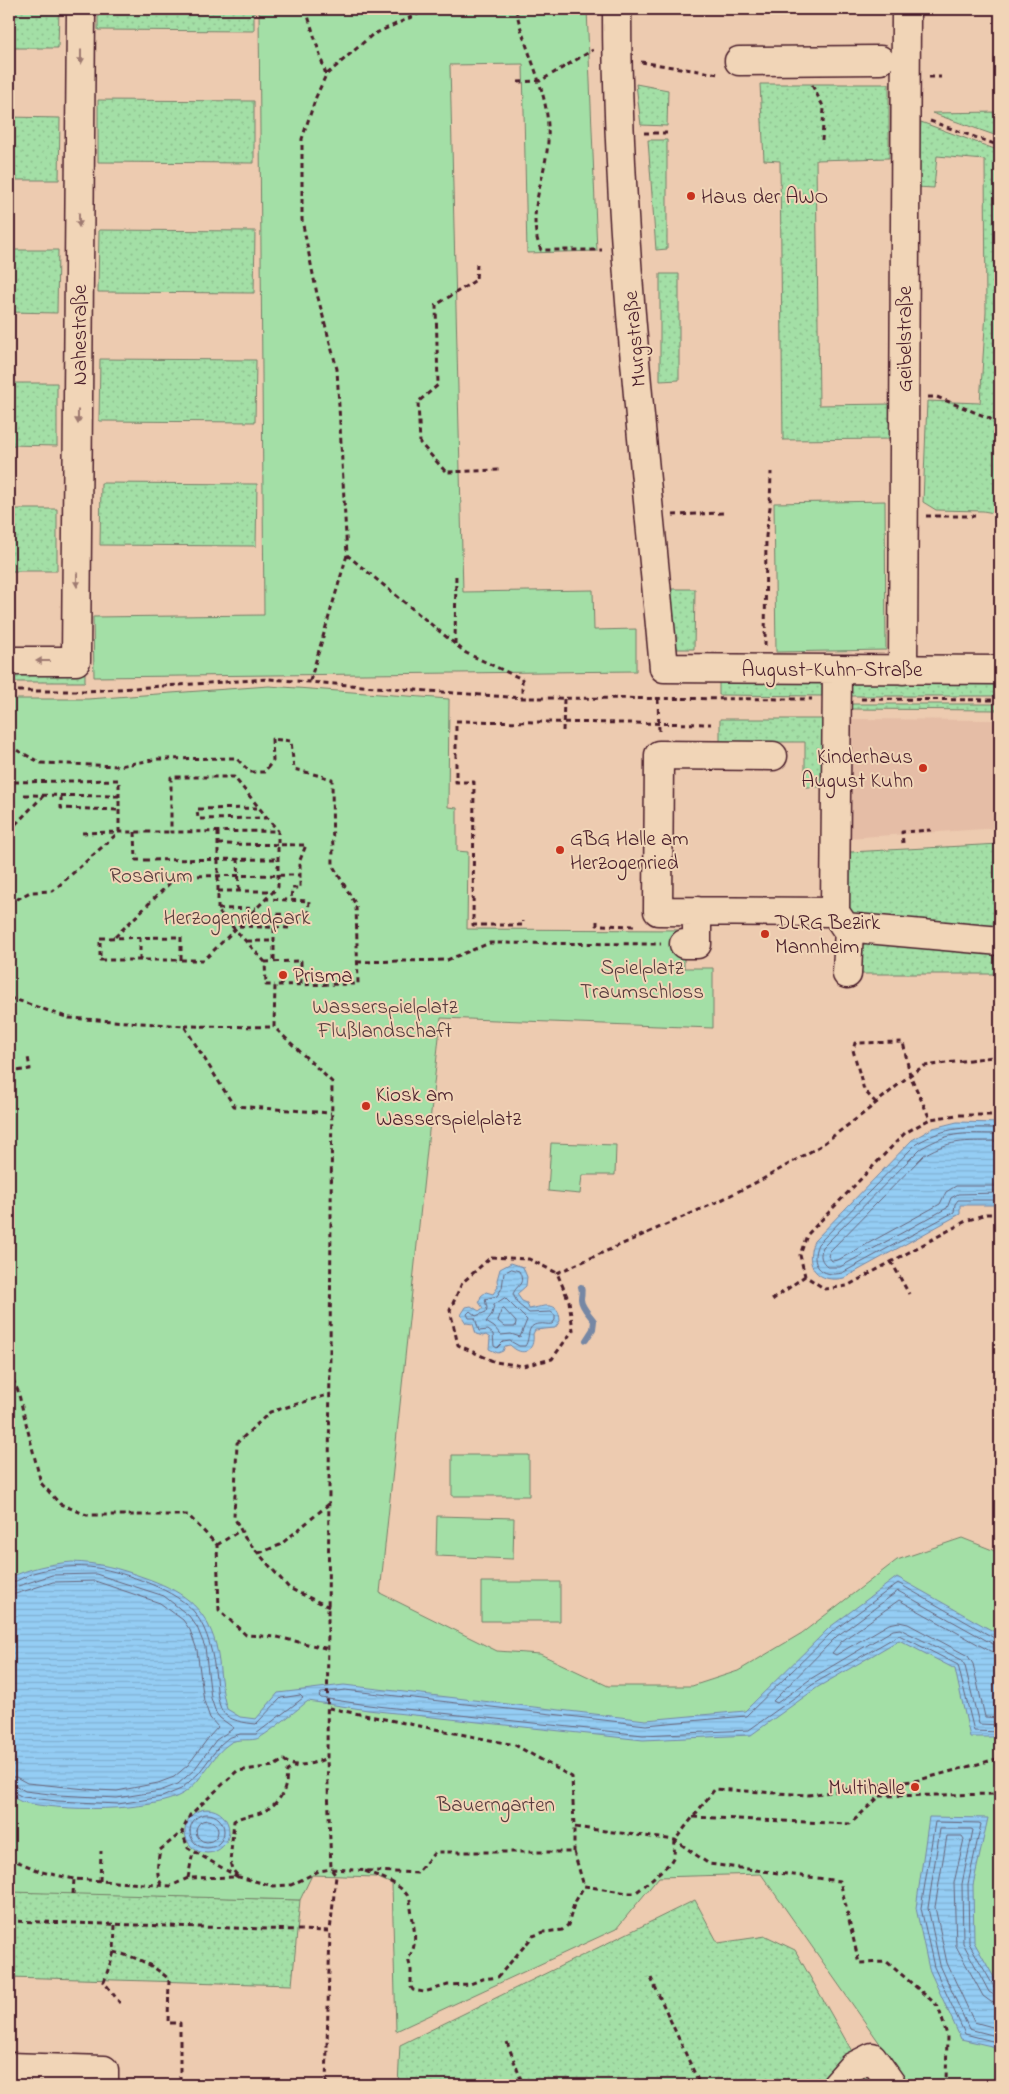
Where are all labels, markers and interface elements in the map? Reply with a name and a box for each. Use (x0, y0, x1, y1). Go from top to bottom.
one-way arrow (76, 50, 84, 66)
place label: Haus der AWO (701, 183, 828, 213)
marker: Haus der AWO (685, 190, 697, 202)
one-way arrow (75, 212, 83, 228)
street label: Nahestraße (66, 284, 96, 385)
street label: Geibelstraße (891, 285, 921, 392)
street label: Murgstraße (617, 289, 657, 388)
one-way arrow (74, 410, 82, 426)
one-way arrow (73, 572, 81, 588)
street label: August-Kuhn-Straße (741, 656, 923, 688)
one-way arrow (34, 657, 50, 665)
place label: Kinderhaus August Kuhn (801, 743, 913, 799)
marker: Kinderhaus August Kuhn (917, 762, 929, 774)
place label: GBG Halle am Herzogenried (570, 825, 689, 881)
marker: GBG Halle am Herzogenried (554, 844, 566, 856)
park label: Rosarium (109, 862, 193, 892)
park label: Herzogenriedpark (163, 904, 311, 936)
place label: DLRG Bezirk Mannheim (774, 909, 881, 963)
marker: DLRG Bezirk Mannheim (759, 928, 771, 940)
park label: Spielplatz Traumschloss (580, 954, 704, 1008)
place label: Prisma (293, 962, 353, 992)
marker: Prisma (277, 969, 289, 981)
park label: Wasserspielplatz Flußlandschaft (312, 993, 458, 1047)
place label: Kiosk am Wasserspielplatz (376, 1081, 521, 1135)
marker: Kiosk am Wasserspielplatz (360, 1100, 372, 1112)
place label: Multihalle (828, 1774, 906, 1804)
marker: Multihalle (909, 1781, 921, 1793)
park label: Bauerngarten (436, 1791, 555, 1823)

